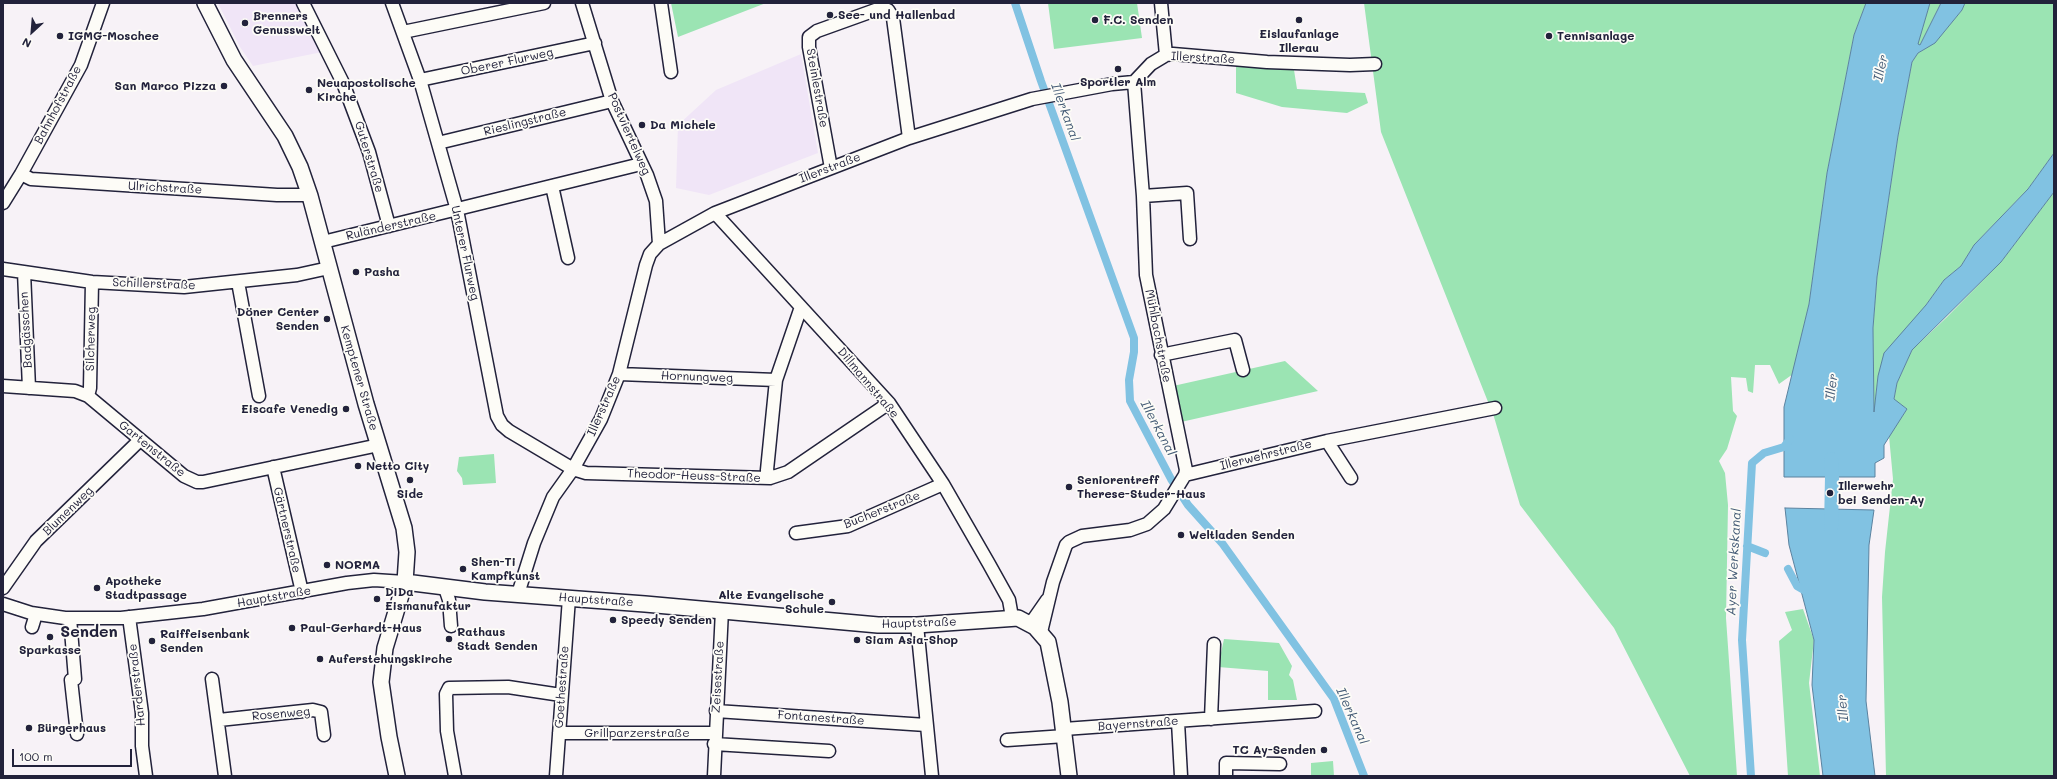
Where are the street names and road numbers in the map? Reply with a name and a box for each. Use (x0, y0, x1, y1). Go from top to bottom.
street label: Oberer Flurweg (460, 45, 554, 79)
street label: Steinlestraße (803, 47, 831, 129)
street label: Illerstraße (1170, 49, 1236, 67)
street label: Bahnhofstraße (31, 63, 85, 147)
street label: Postviertelweg (604, 91, 654, 177)
street label: Rieslingstraße (482, 105, 568, 139)
street label: Guterstraße (351, 120, 387, 194)
street label: Illerstraße (797, 150, 863, 186)
street label: Ulrichstraße (128, 179, 202, 197)
street label: Unterer Flurweg (448, 204, 482, 302)
street label: Ruländerstraße (345, 209, 437, 243)
street label: Schillerstraße (112, 275, 196, 293)
street label: Mühlbachstraße (1142, 288, 1174, 384)
street label: Badgässchen (17, 291, 35, 369)
street label: Silcherweg (83, 307, 99, 371)
street label: Kemptener Straße (337, 324, 381, 432)
street label: Dillmannstraße (834, 345, 902, 421)
street label: Hornungweg (661, 369, 733, 385)
street label: Illerstraße (584, 374, 624, 438)
street label: Gartenstraße (116, 418, 188, 480)
street label: Illerwehrstraße (1219, 437, 1313, 473)
street label: Theodor-Heuss-Straße (627, 466, 761, 486)
street label: Blumenweg (40, 483, 96, 539)
street label: Gärtnerstraße (270, 486, 304, 574)
street label: Bucherstraße (842, 488, 922, 532)
street label: Hauptstraße (236, 583, 312, 611)
street label: Hauptstraße (558, 590, 634, 610)
street label: Hauptstraße (881, 614, 957, 632)
street label: Zeisestraße (709, 641, 727, 713)
street label: Harderstraße (126, 643, 148, 727)
street label: Goethestraße (552, 645, 572, 729)
street label: Rosenweg (251, 704, 311, 724)
street label: Fontanestraße (777, 708, 865, 728)
street label: Bayernstraße (1097, 714, 1179, 734)
street label: Grillparzerstraße (584, 726, 690, 740)

